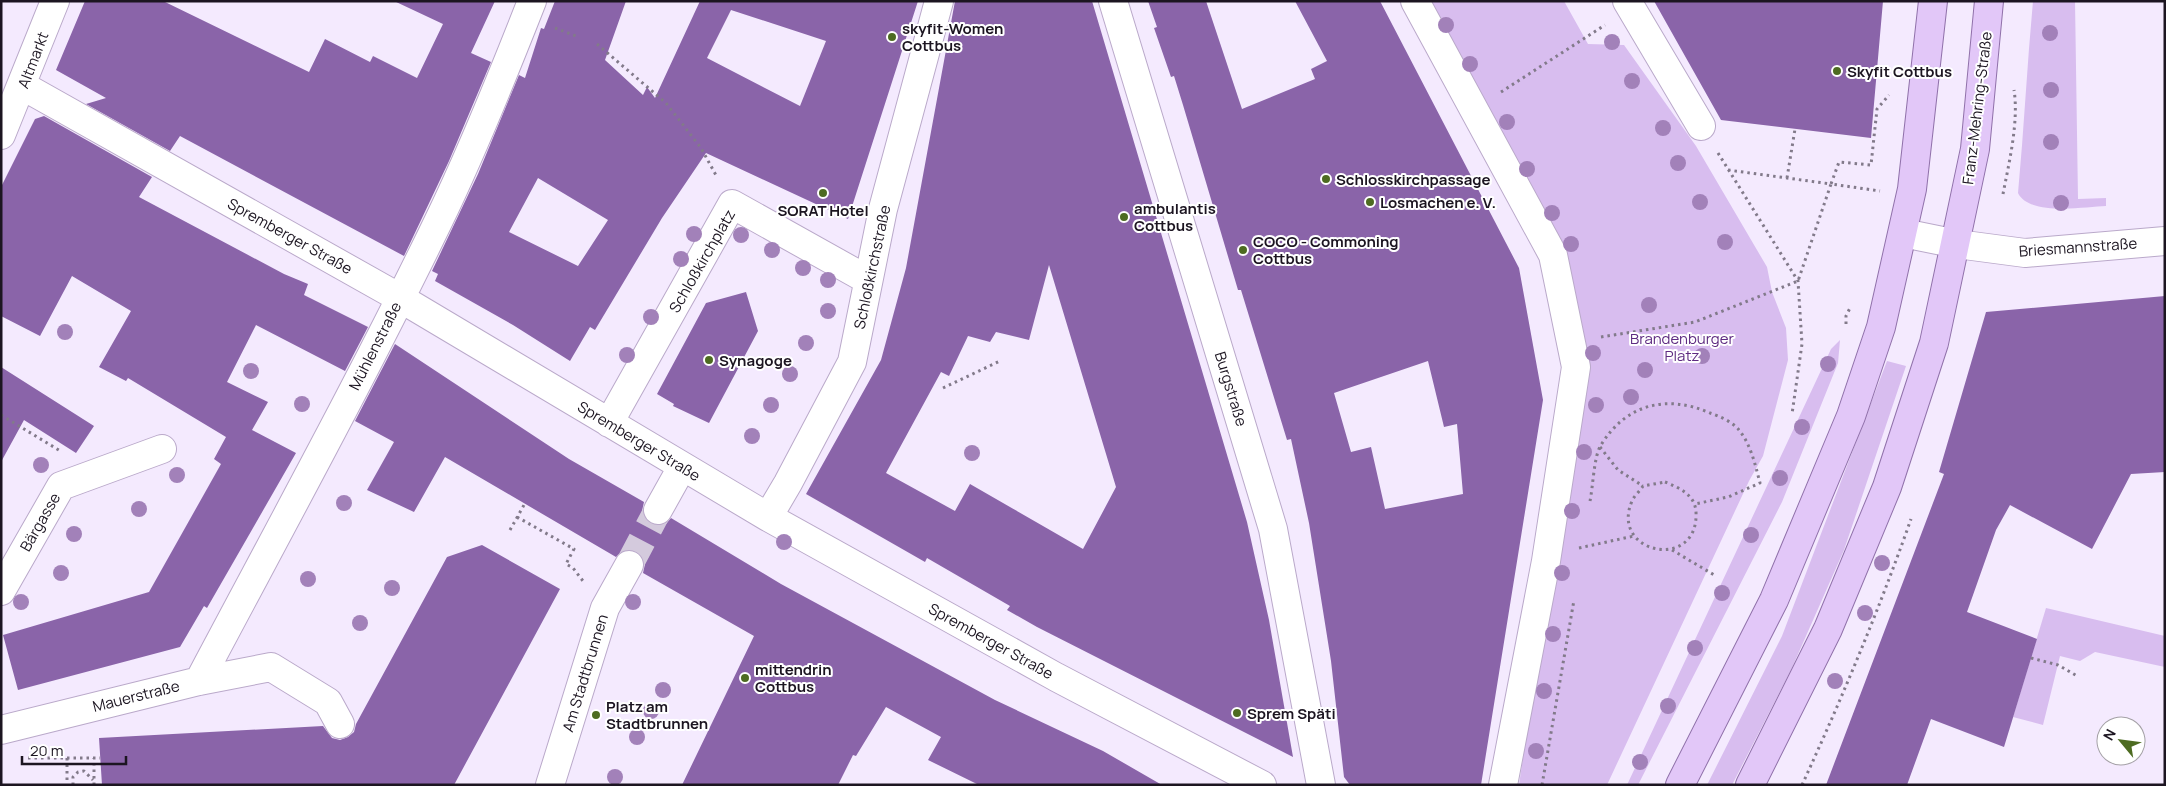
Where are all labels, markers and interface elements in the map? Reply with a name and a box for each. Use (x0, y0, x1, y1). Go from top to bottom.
place label: skyfit-Women Cottbus (902, 18, 1003, 56)
street label: Altmarkt (13, 29, 53, 91)
street label: Franz-Mehring-Straße (1957, 30, 1997, 186)
marker: skyfit-Women Cottbus (886, 31, 898, 43)
place label: Skyfit Cottbus (1847, 61, 1952, 82)
marker: Skyfit Cottbus (1831, 65, 1843, 77)
place label: Schlosskirchpassage (1336, 169, 1491, 190)
marker: Schlosskirchpassage (1320, 173, 1332, 185)
marker: SORAT Hotel (817, 187, 829, 199)
place label: Losmachen e. V. (1380, 192, 1496, 213)
street label: Spremberger Straße (224, 193, 356, 279)
marker: Losmachen e. V. (1364, 196, 1376, 208)
place label: ambulantis Cottbus (1134, 198, 1216, 236)
place label: SORAT Hotel (777, 200, 869, 221)
street label: Schloßkirchstraße (849, 203, 895, 331)
street label: Schloßkirchplatz (664, 206, 740, 316)
marker: ambulantis Cottbus (1118, 211, 1130, 223)
place label: COCO - Commoning Cottbus (1253, 231, 1399, 269)
street label: Briesmannstraße (2018, 232, 2138, 262)
marker: COCO - Commoning Cottbus (1237, 244, 1249, 256)
street label: Mühlenstraße (344, 298, 406, 394)
park label: Brandenburger Platz (1630, 328, 1734, 366)
street label: Burgstraße (1210, 349, 1252, 429)
place label: Synagoge (719, 350, 792, 371)
marker: Synagoge (703, 354, 715, 366)
street label: Spremberger Straße (574, 396, 705, 486)
street label: Bärgasse (15, 489, 65, 555)
street label: Spremberger Straße (925, 598, 1057, 684)
street label: Am Stadtbrunnen (557, 611, 613, 734)
place label: mittendrin Cottbus (755, 659, 832, 697)
marker: mittendrin Cottbus (739, 672, 751, 684)
street label: Mauerstraße (90, 675, 182, 717)
place label: Platz am Stadtbrunnen (606, 696, 708, 734)
place label: Sprem Späti (1247, 703, 1336, 724)
marker: Sprem Späti (1231, 707, 1243, 719)
marker: Platz am Stadtbrunnen (590, 709, 602, 721)
north arrow (2096, 716, 2146, 766)
text: N (2098, 725, 2120, 743)
scale bar (22, 734, 126, 766)
text: 20 m (30, 740, 63, 761)

